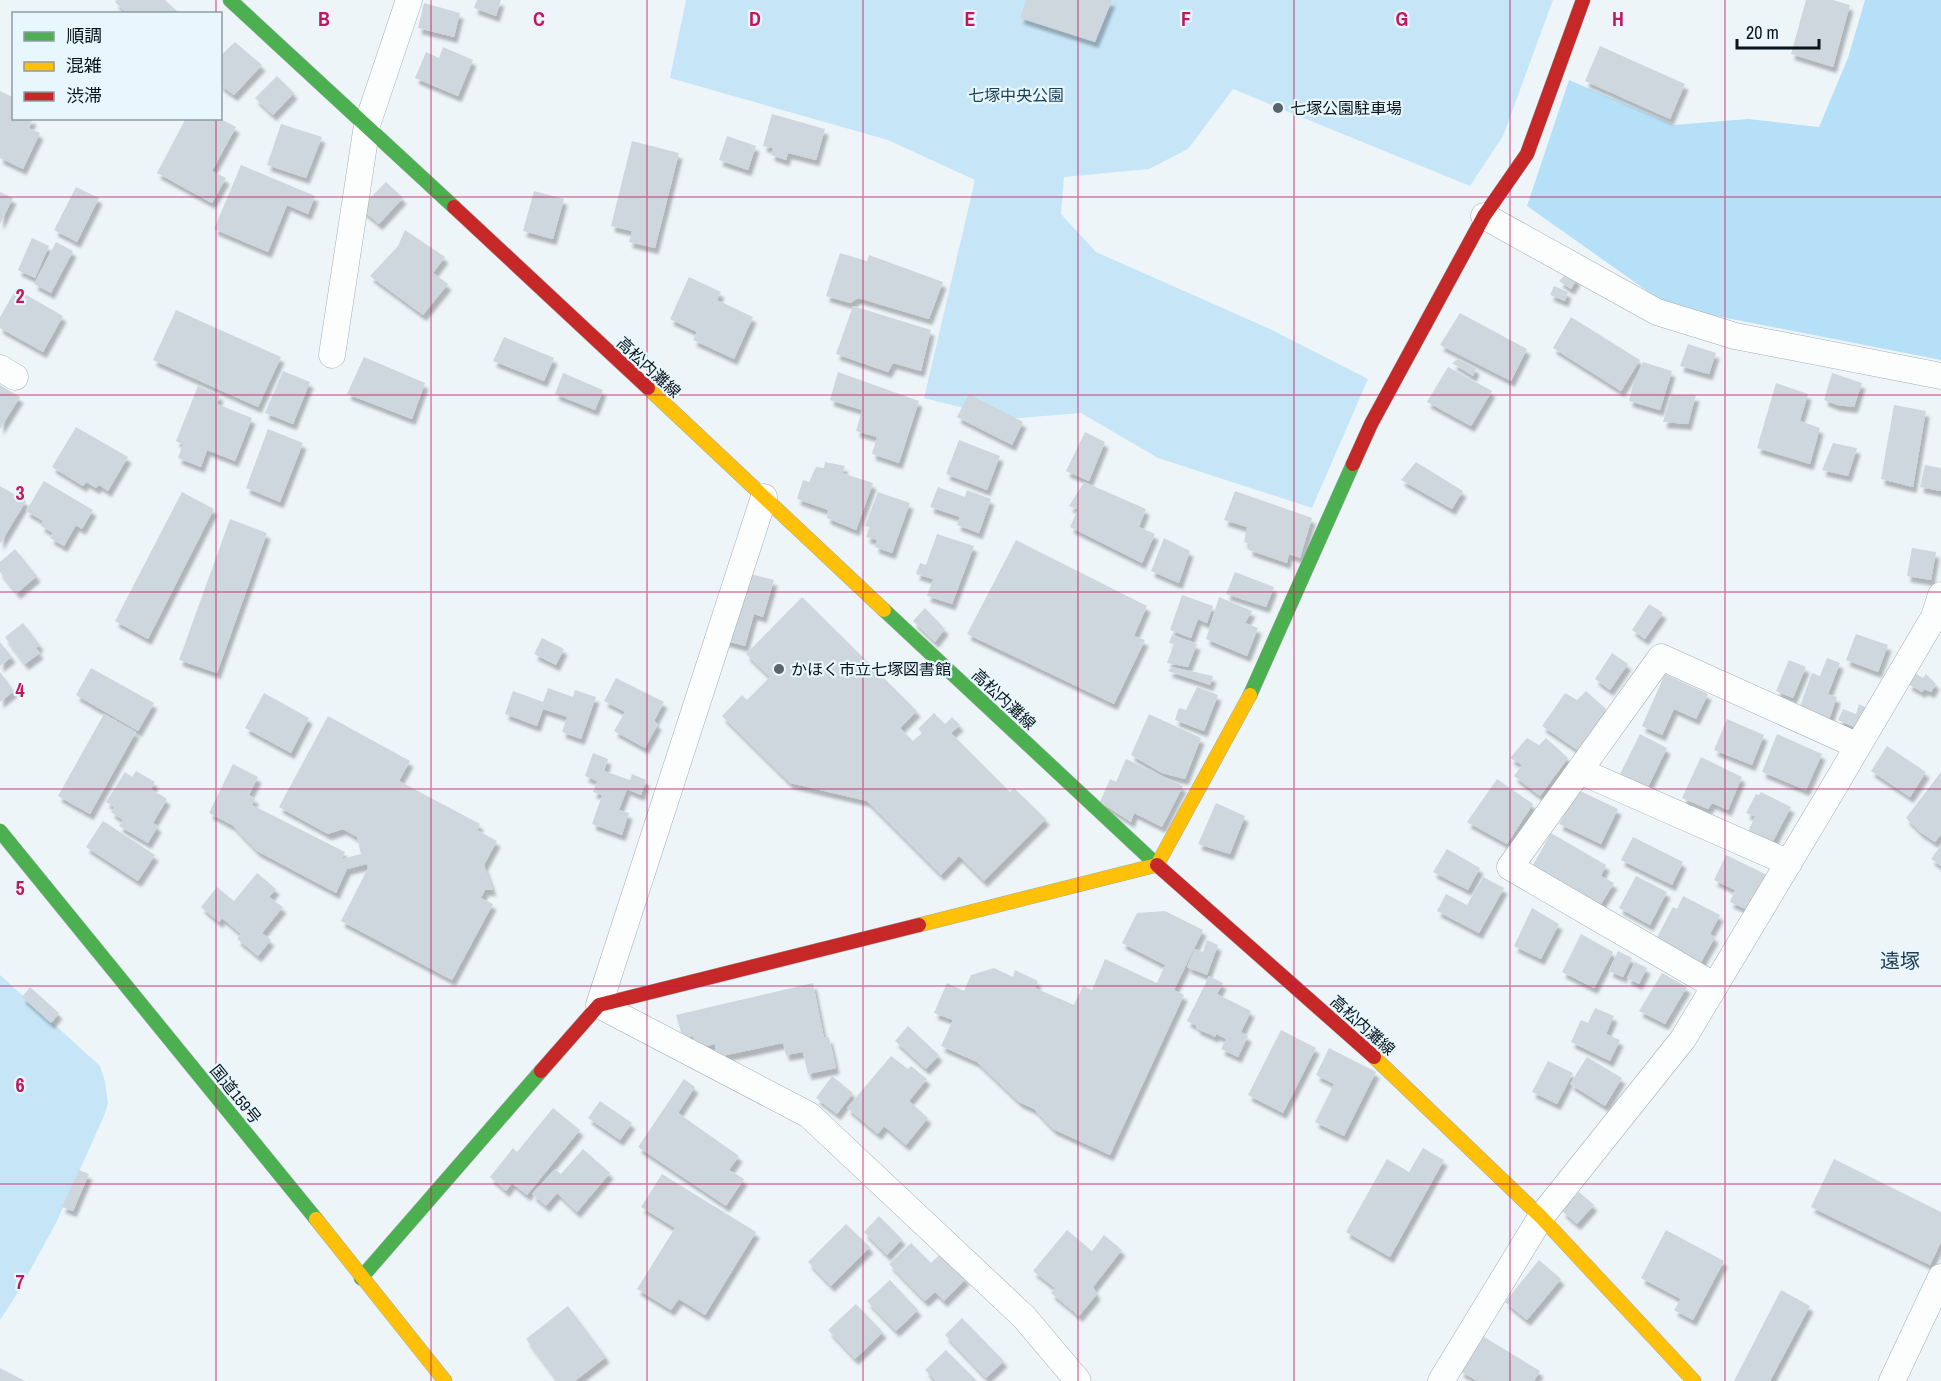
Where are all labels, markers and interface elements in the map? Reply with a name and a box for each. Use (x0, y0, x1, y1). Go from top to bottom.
text: B (318, 5, 330, 32)
text: C (533, 5, 545, 32)
text: D (749, 5, 761, 32)
text: E (965, 5, 976, 32)
text: F (1181, 5, 1191, 32)
text: G (1396, 5, 1408, 32)
text: H (1612, 5, 1624, 32)
legend (12, 12, 222, 120)
scale bar (1737, 12, 1820, 50)
text: 20 m (1746, 20, 1779, 45)
text: 順調 (66, 23, 102, 48)
text: 混雑 (66, 53, 102, 78)
text: 渋滞 (66, 83, 102, 108)
park label: 七塚中央公園 (968, 84, 1064, 106)
place label: 七塚公園駐車場 (1290, 97, 1402, 119)
marker: 七塚公園駐車場 (1271, 101, 1285, 115)
text: 2 (15, 282, 25, 309)
street label: 高松内灘線 (612, 332, 686, 402)
text: 3 (15, 479, 25, 506)
place label: かほく市立七塚図書館 (791, 658, 951, 680)
marker: かほく市立七塚図書館 (772, 662, 786, 676)
street label: 高松内灘線 (967, 664, 1041, 734)
text: 4 (15, 676, 25, 703)
text: 5 (15, 874, 25, 901)
district label: 遠塚 (1880, 947, 1920, 974)
street label: 高松内灘線 (1326, 990, 1400, 1060)
street label: 国道159号 (205, 1060, 267, 1128)
text: 6 (15, 1071, 25, 1098)
text: 7 (15, 1268, 25, 1295)

